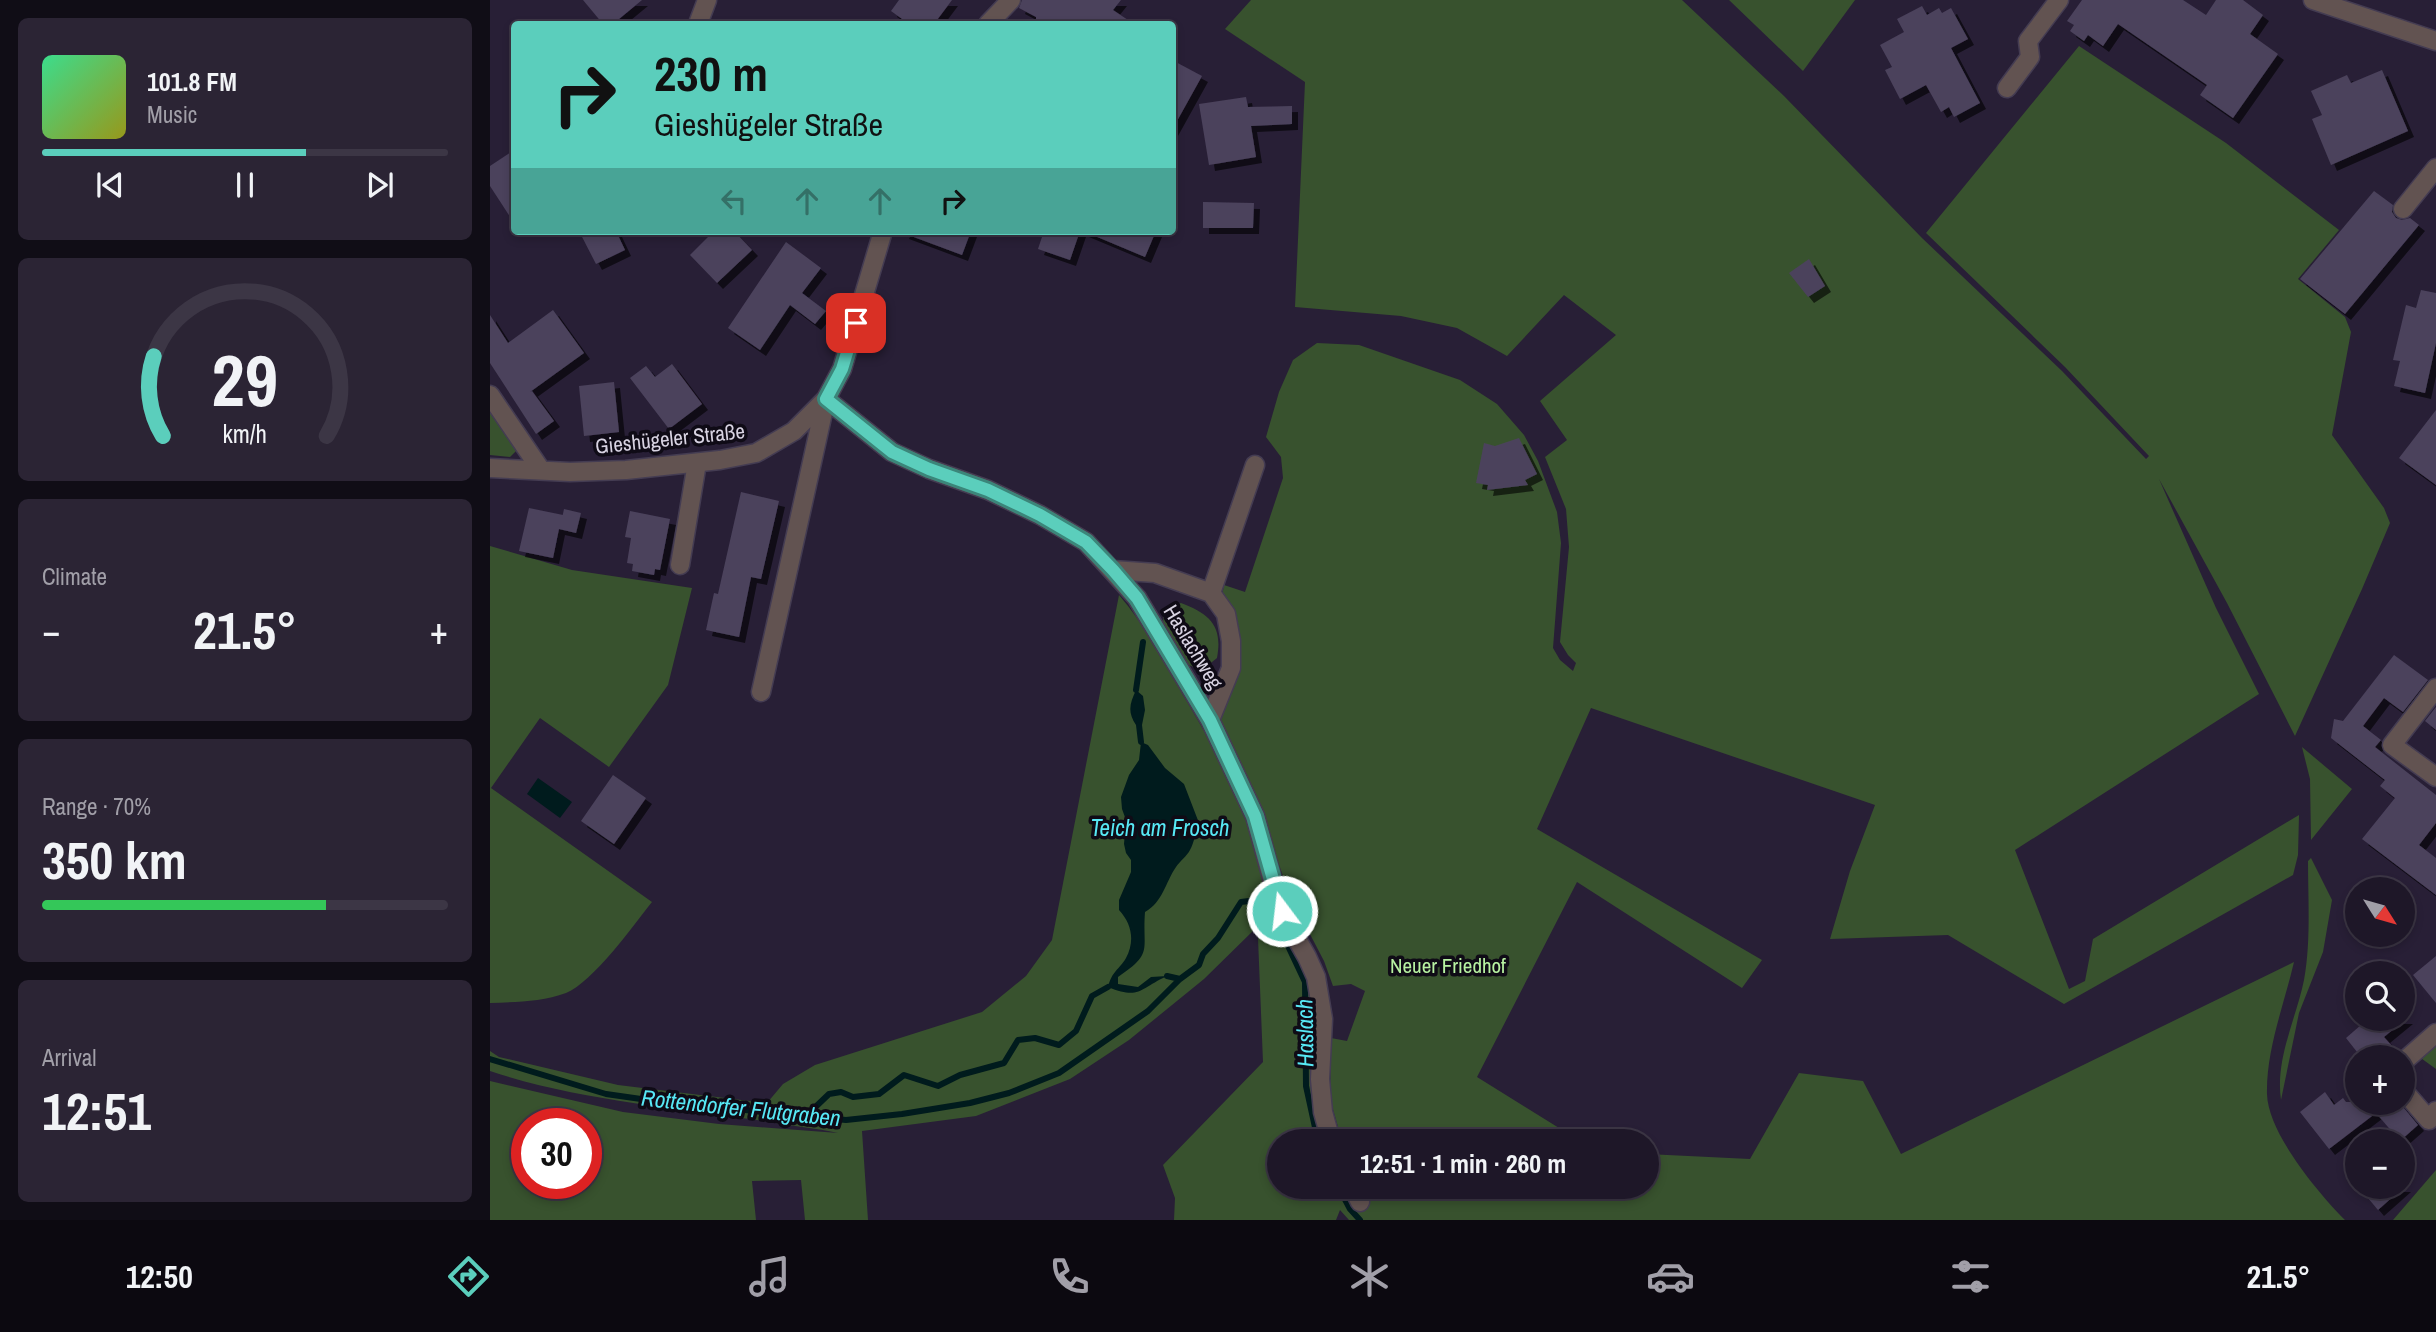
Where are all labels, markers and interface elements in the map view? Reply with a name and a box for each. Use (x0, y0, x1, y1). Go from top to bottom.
text: 230 m (654, 40, 768, 106)
icon: right (539, 49, 630, 140)
text: 101.8 FM (147, 64, 237, 99)
text: Music (147, 99, 197, 130)
text: Gieshügeler Straße (654, 103, 883, 146)
icon: previous (91, 166, 129, 204)
icon: pause (226, 166, 264, 204)
icon: next (361, 166, 399, 204)
icon: left (715, 182, 753, 220)
icon: ahead (788, 182, 826, 220)
icon: ahead (861, 182, 899, 220)
icon: right (934, 182, 972, 220)
pin (826, 293, 886, 353)
icon: arrive (837, 304, 875, 342)
text: 29 (212, 331, 278, 429)
text: km/h (223, 416, 267, 450)
street label: Gieshügeler Straße (594, 416, 746, 461)
text: Climate (42, 561, 107, 592)
text: 21.5° (193, 595, 297, 665)
street label: Haslachweg (1157, 599, 1230, 695)
text: − (42, 605, 60, 656)
text: + (430, 605, 448, 656)
text: Range · 70% (42, 791, 151, 822)
water label: Teich am Frosch (1091, 812, 1229, 843)
text: 350 km (42, 825, 187, 895)
position arrow (1245, 874, 1319, 948)
north arrow (2345, 877, 2415, 947)
map controls (2345, 877, 2415, 1199)
park label: Neuer Friedhof (1390, 951, 1506, 980)
button: search (2345, 961, 2415, 1031)
water label: Haslach (1288, 999, 1321, 1067)
text: Arrival (42, 1042, 97, 1073)
button: + (2345, 1045, 2415, 1115)
text: 12:51 (42, 1076, 151, 1146)
water label: Rottendorfer Flutgraben (640, 1082, 842, 1133)
speed limit sign: 30 (511, 1108, 602, 1199)
button: − (2345, 1129, 2415, 1199)
text: 12:51 · 1 min · 260 m (1360, 1146, 1566, 1181)
icon: directions (444, 1252, 493, 1301)
icon: music (745, 1252, 794, 1301)
icon: phone (1045, 1252, 1094, 1301)
icon: climate (1345, 1252, 1394, 1301)
icon: car (1646, 1252, 1695, 1301)
icon: filters (1946, 1252, 1995, 1301)
text: 12:50 (126, 1255, 193, 1298)
text: 21.5° (2246, 1255, 2310, 1298)

